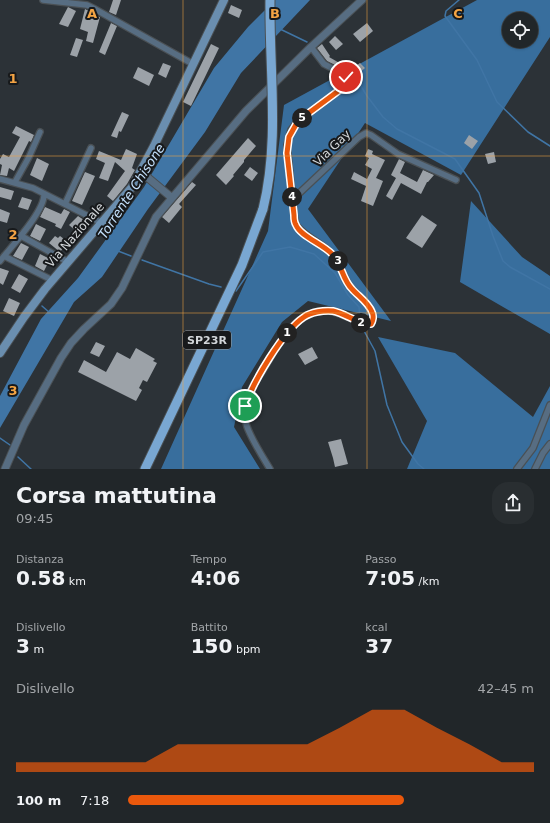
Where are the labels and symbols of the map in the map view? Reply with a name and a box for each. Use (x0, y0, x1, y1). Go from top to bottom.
text: A (87, 6, 97, 21)
text: B (270, 6, 280, 21)
text: C (453, 6, 463, 21)
pin (329, 60, 363, 94)
text: 1 (8, 71, 18, 86)
pin: 5 (292, 108, 312, 128)
street label: Via Gay (311, 127, 353, 169)
water label: Torrente Chisone (95, 141, 168, 242)
pin: 4 (282, 187, 302, 207)
street label: Via Nazionale (43, 200, 107, 270)
text: 2 (8, 227, 18, 242)
pin: 3 (328, 251, 348, 271)
pin: 2 (351, 313, 371, 333)
pin: 1 (277, 323, 297, 343)
road number: SP23R (183, 331, 231, 349)
text: 3 (8, 383, 18, 398)
pin (228, 389, 262, 423)

